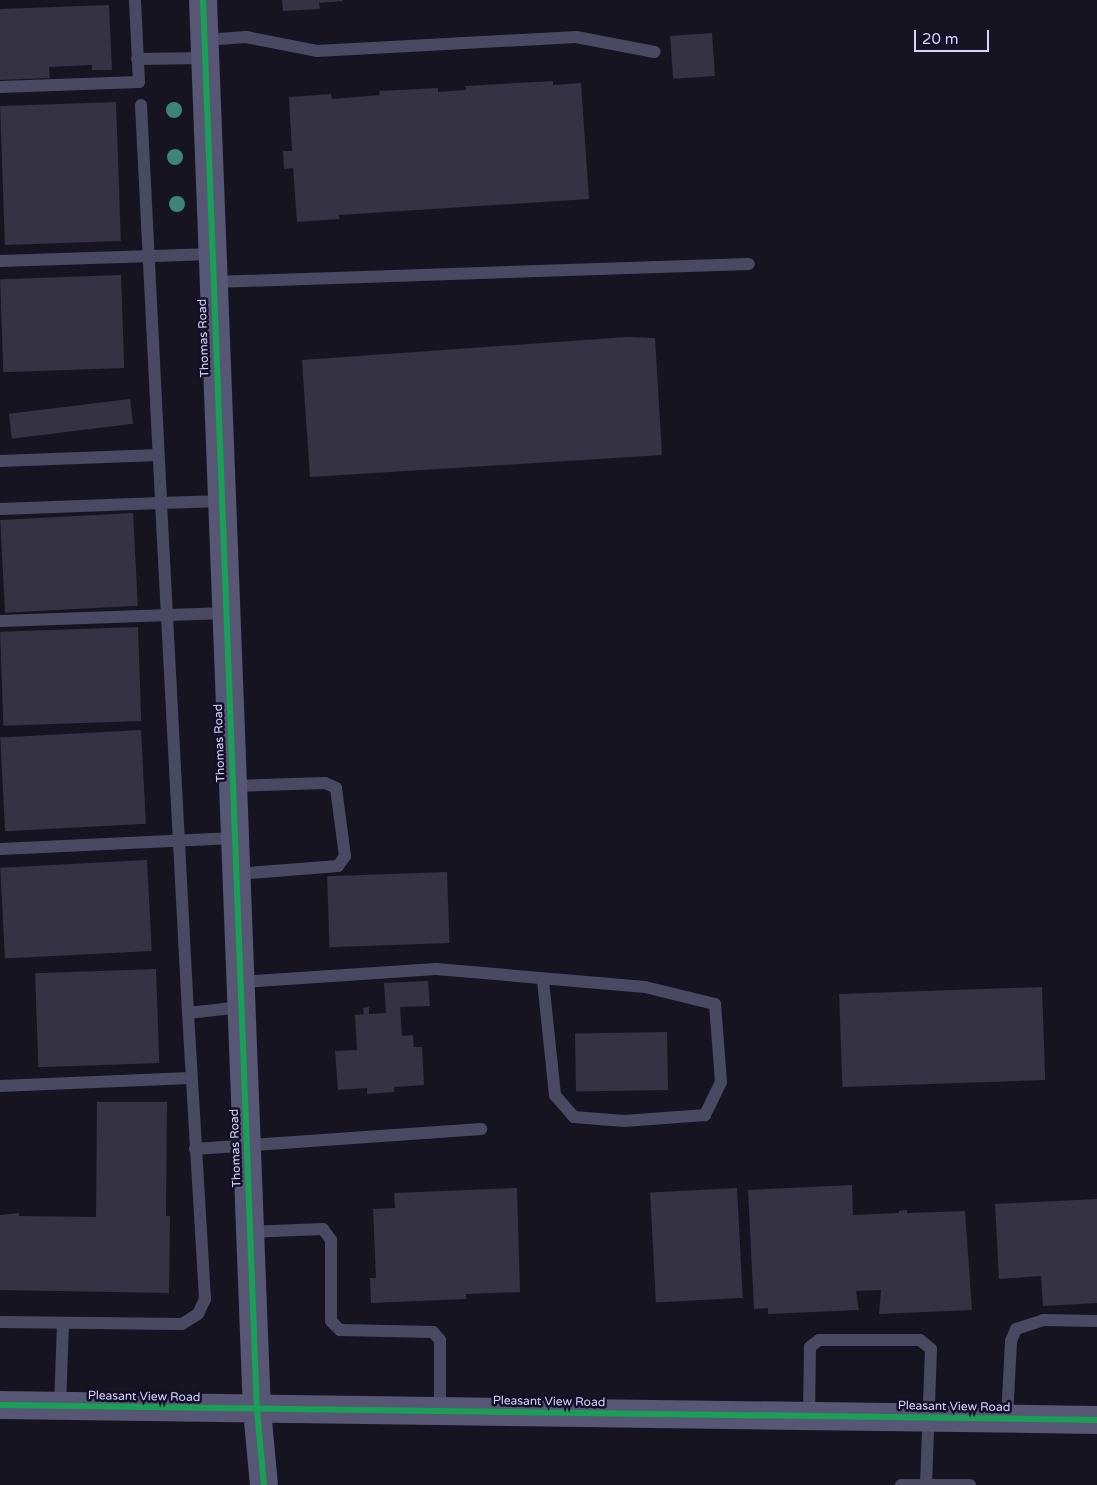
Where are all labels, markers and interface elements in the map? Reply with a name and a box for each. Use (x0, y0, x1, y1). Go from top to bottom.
scale bar (917, 20, 992, 52)
text: 20 m (922, 30, 959, 48)
street label: Thomas Road (195, 298, 213, 378)
street label: Thomas Road (211, 703, 229, 783)
street label: Thomas Road (227, 1108, 245, 1188)
street label: Pleasant View Road (88, 1389, 200, 1405)
street label: Pleasant View Road (493, 1394, 605, 1410)
street label: Pleasant View Road (898, 1399, 1010, 1415)

